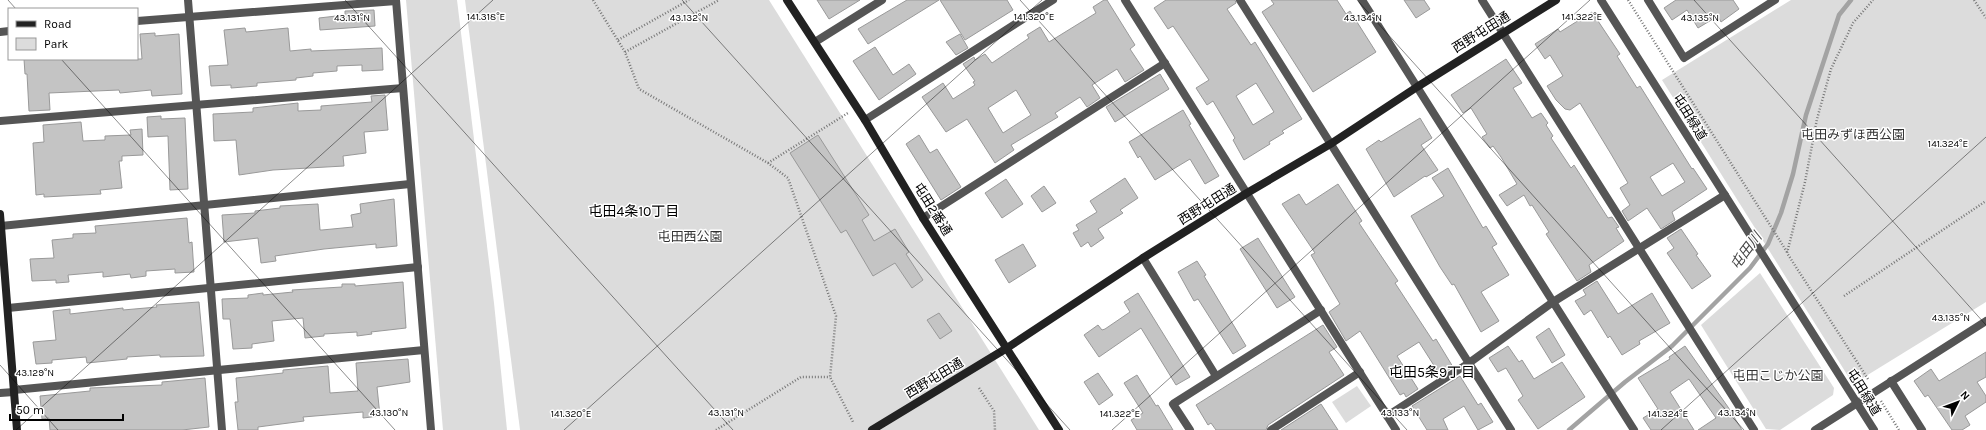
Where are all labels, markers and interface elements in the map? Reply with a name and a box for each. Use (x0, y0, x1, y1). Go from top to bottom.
legend (8, 8, 138, 60)
street label: 西野屯田通 (1449, 8, 1513, 56)
text: 141.318°E (467, 11, 505, 23)
text: 141.320°E (1014, 11, 1054, 23)
text: 141.322°E (1562, 11, 1602, 23)
text: 43.131°N (334, 12, 370, 24)
text: 43.132°N (670, 12, 708, 24)
text: 43.134°N (1344, 12, 1382, 24)
text: 43.135°N (1681, 12, 1719, 24)
text: Road (44, 17, 72, 31)
text: Park (44, 37, 69, 51)
street label: 屯田緑道 (1670, 91, 1710, 143)
park label: 屯田みずほ西公園 (1801, 127, 1905, 142)
text: 141.324°E (1928, 138, 1968, 150)
street label: 屯田2番通 (911, 180, 955, 238)
street label: 西野屯田通 (1175, 180, 1239, 228)
district label: 屯田4条10丁目 (589, 203, 679, 220)
water label: 屯田川 (1727, 228, 1767, 273)
park label: 屯田西公園 (657, 229, 723, 244)
text: 43.135°N (1932, 312, 1970, 324)
street label: 西野屯田通 (902, 355, 966, 401)
district label: 屯田5条9丁目 (1389, 364, 1475, 381)
street label: 屯田緑道 (1844, 366, 1884, 418)
text: 43.129°N (16, 367, 54, 379)
park label: 屯田こじか公園 (1732, 368, 1824, 383)
north arrow (1938, 382, 1978, 422)
text: N (1958, 388, 1973, 403)
scale bar (10, 396, 123, 422)
text: 50 m (16, 403, 44, 417)
text: 43.130°N (370, 407, 408, 419)
text: 43.131°N (708, 407, 744, 419)
text: 43.133°N (1381, 407, 1419, 419)
text: 43.134°N (1718, 407, 1756, 419)
text: 141.320°E (551, 408, 591, 420)
text: 141.322°E (1100, 408, 1140, 420)
text: 141.324°E (1648, 408, 1688, 420)

